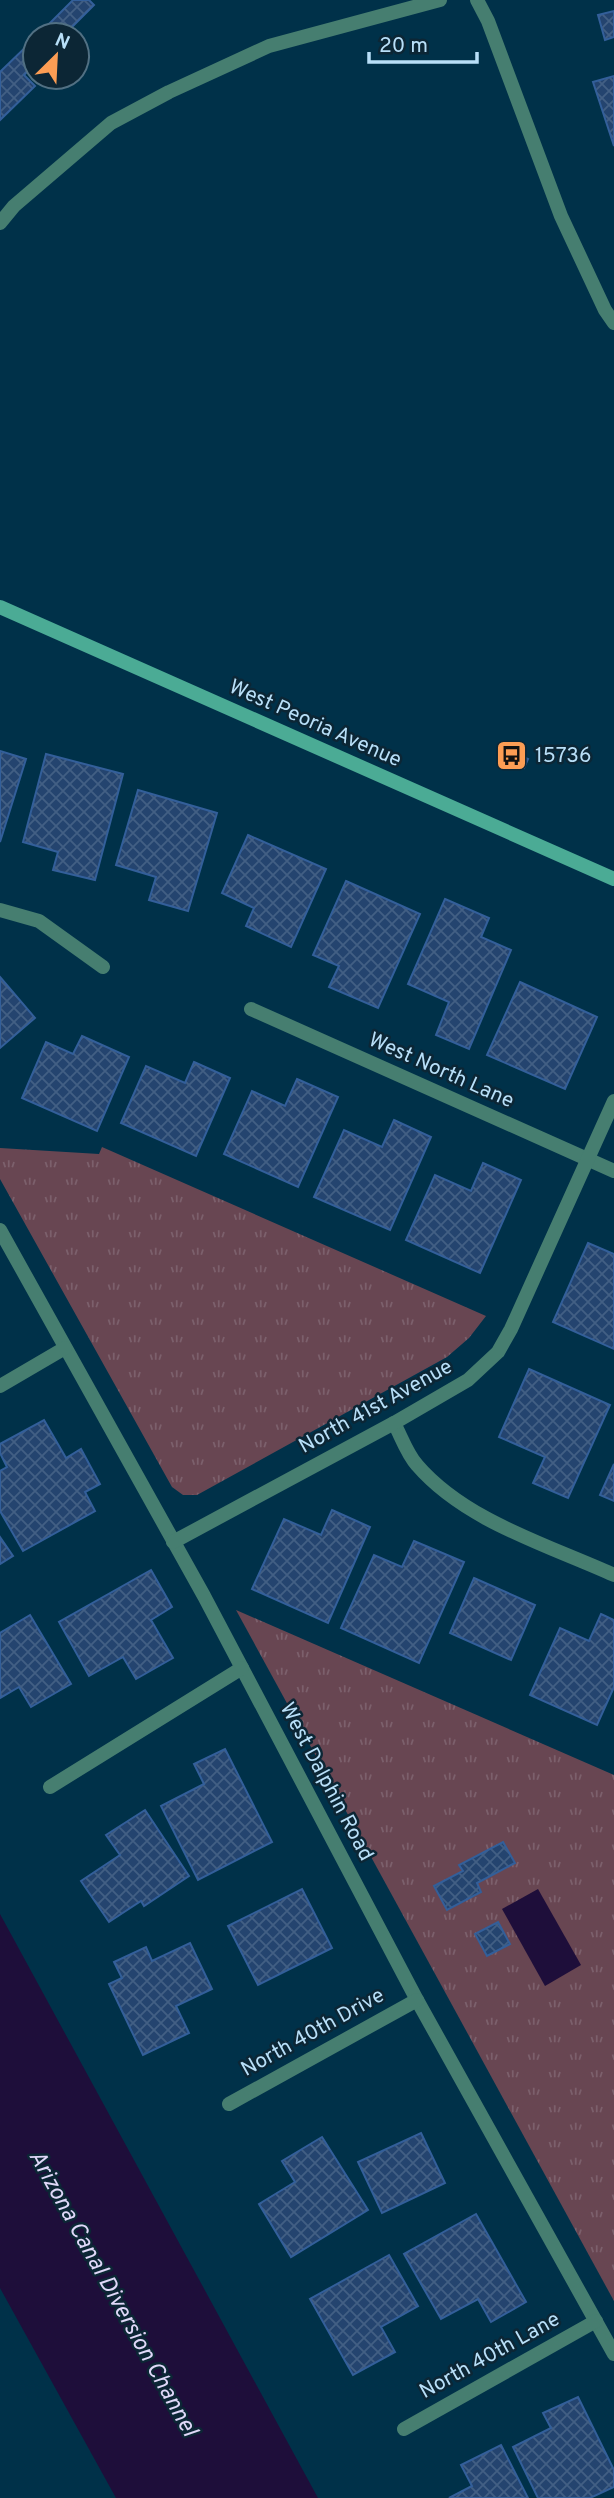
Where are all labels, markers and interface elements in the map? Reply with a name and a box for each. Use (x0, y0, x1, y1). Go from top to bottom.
north arrow (21, 21, 91, 91)
scale bar (369, 21, 477, 65)
text: N (51, 29, 73, 56)
text: 20 m (379, 33, 428, 60)
street label: West Peoria Avenue (224, 674, 406, 774)
bus stop icon: 15736 (495, 739, 529, 773)
place label: 15736 (535, 743, 592, 770)
street label: West North Lane (364, 1027, 518, 1115)
street label: North 41st Avenue (294, 1354, 458, 1460)
street label: West Dalphin Road (273, 1698, 379, 1866)
street label: North 40th Drive (237, 1982, 389, 2084)
water label: Arizona Canal Diversion Channel (21, 2146, 204, 2443)
street label: North 40th Lane (415, 2306, 565, 2406)

